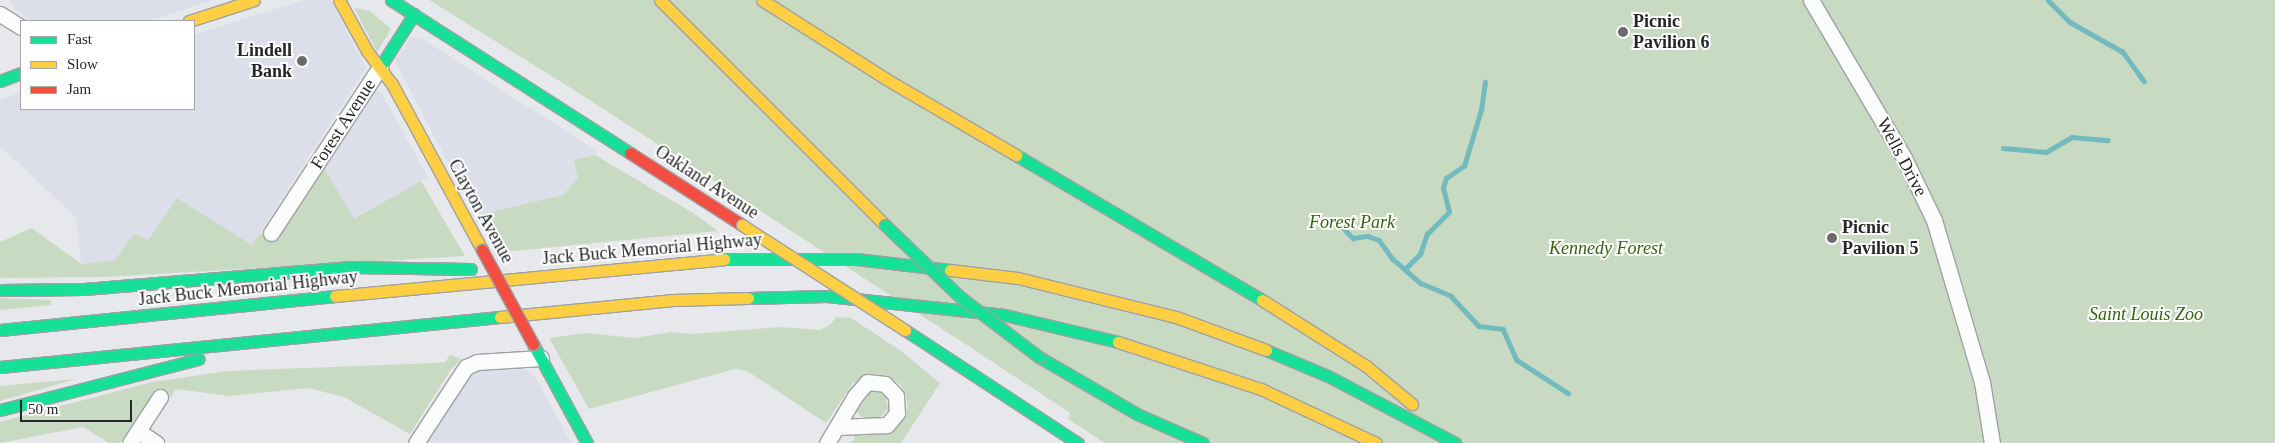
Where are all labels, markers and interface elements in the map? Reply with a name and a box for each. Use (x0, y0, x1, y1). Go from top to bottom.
place label: Picnic Pavilion 6 (1633, 11, 1710, 54)
legend (20, 20, 195, 110)
marker: Picnic Pavilion 6 (1617, 26, 1629, 38)
text: Fast (67, 31, 92, 47)
place label: Lindell Bank (237, 40, 292, 82)
marker: Lindell Bank (296, 55, 308, 67)
text: Slow (67, 56, 98, 72)
street label: Forest Avenue (306, 74, 380, 174)
text: Jam (67, 81, 91, 97)
street label: Wells Drive (1872, 114, 1932, 200)
street label: Oakland Avenue (651, 140, 763, 224)
street label: Clayton Avenue (443, 155, 519, 267)
park label: Forest Park (1309, 211, 1395, 233)
place label: Picnic Pavilion 5 (1842, 217, 1919, 260)
street label: Jack Buck Memorial Highway (541, 229, 763, 269)
marker: Picnic Pavilion 5 (1826, 232, 1838, 244)
park label: Kennedy Forest (1549, 237, 1663, 259)
street label: Jack Buck Memorial Highway (137, 266, 359, 310)
park label: Saint Louis Zoo (2089, 303, 2203, 325)
scale bar (22, 390, 135, 422)
text: 50 m (28, 401, 58, 417)

